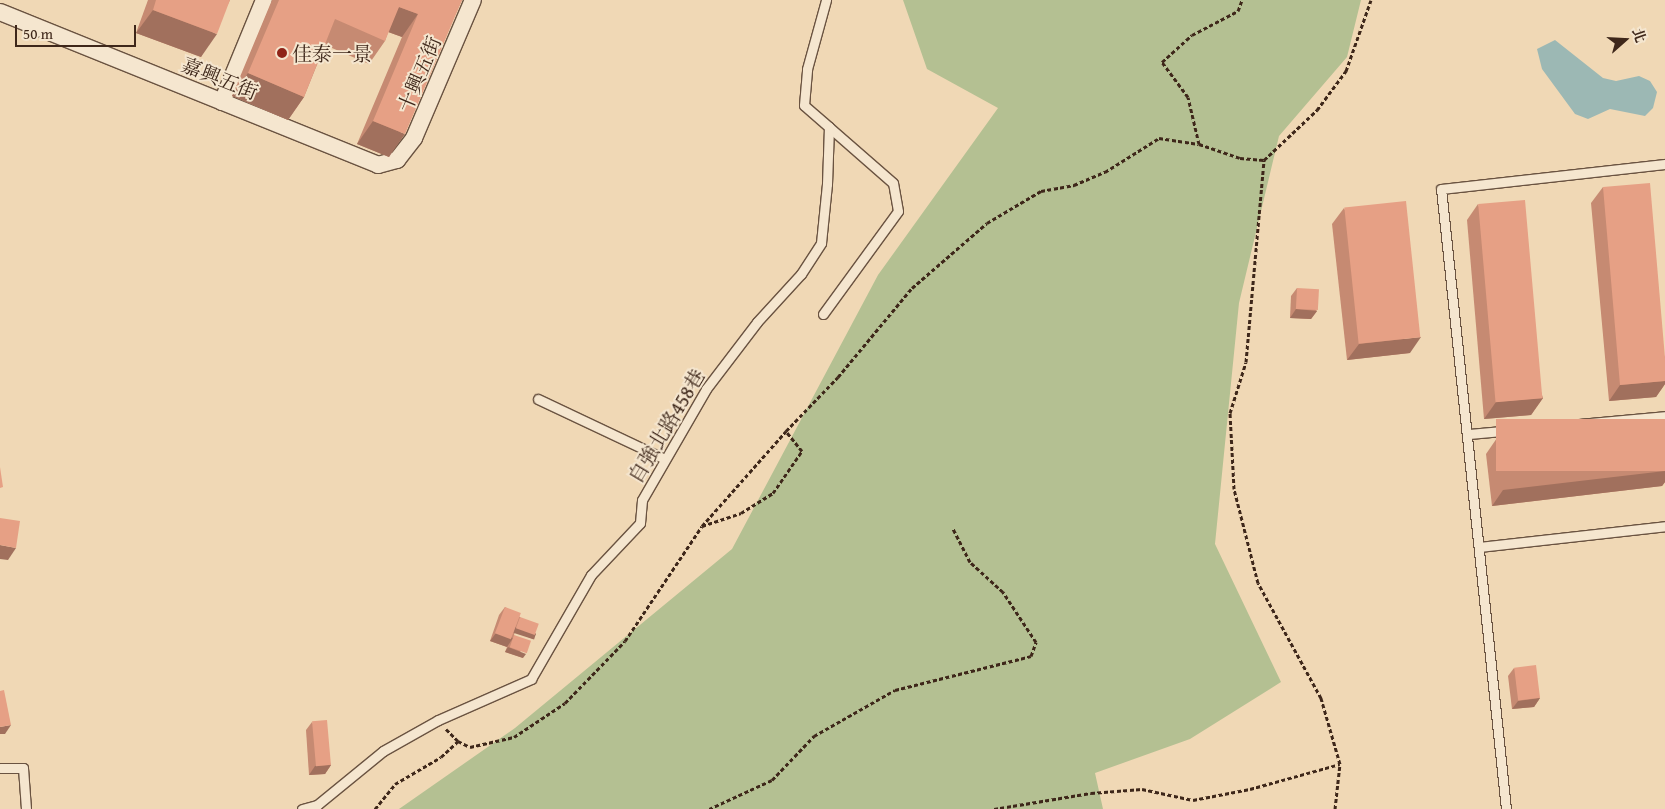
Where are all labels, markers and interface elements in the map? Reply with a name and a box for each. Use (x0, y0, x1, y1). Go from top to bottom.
scale bar (18, 15, 139, 47)
north arrow (1600, 15, 1650, 65)
text: 50 m (23, 23, 53, 44)
text: 北 (1627, 25, 1651, 45)
street label: 十興五街 (392, 32, 446, 116)
place label: 佳泰一景 (292, 41, 372, 65)
marker: 佳泰一景 (276, 47, 288, 59)
street label: 嘉興五街 (178, 52, 262, 104)
street label: 自強北路458巷 (623, 365, 709, 487)

